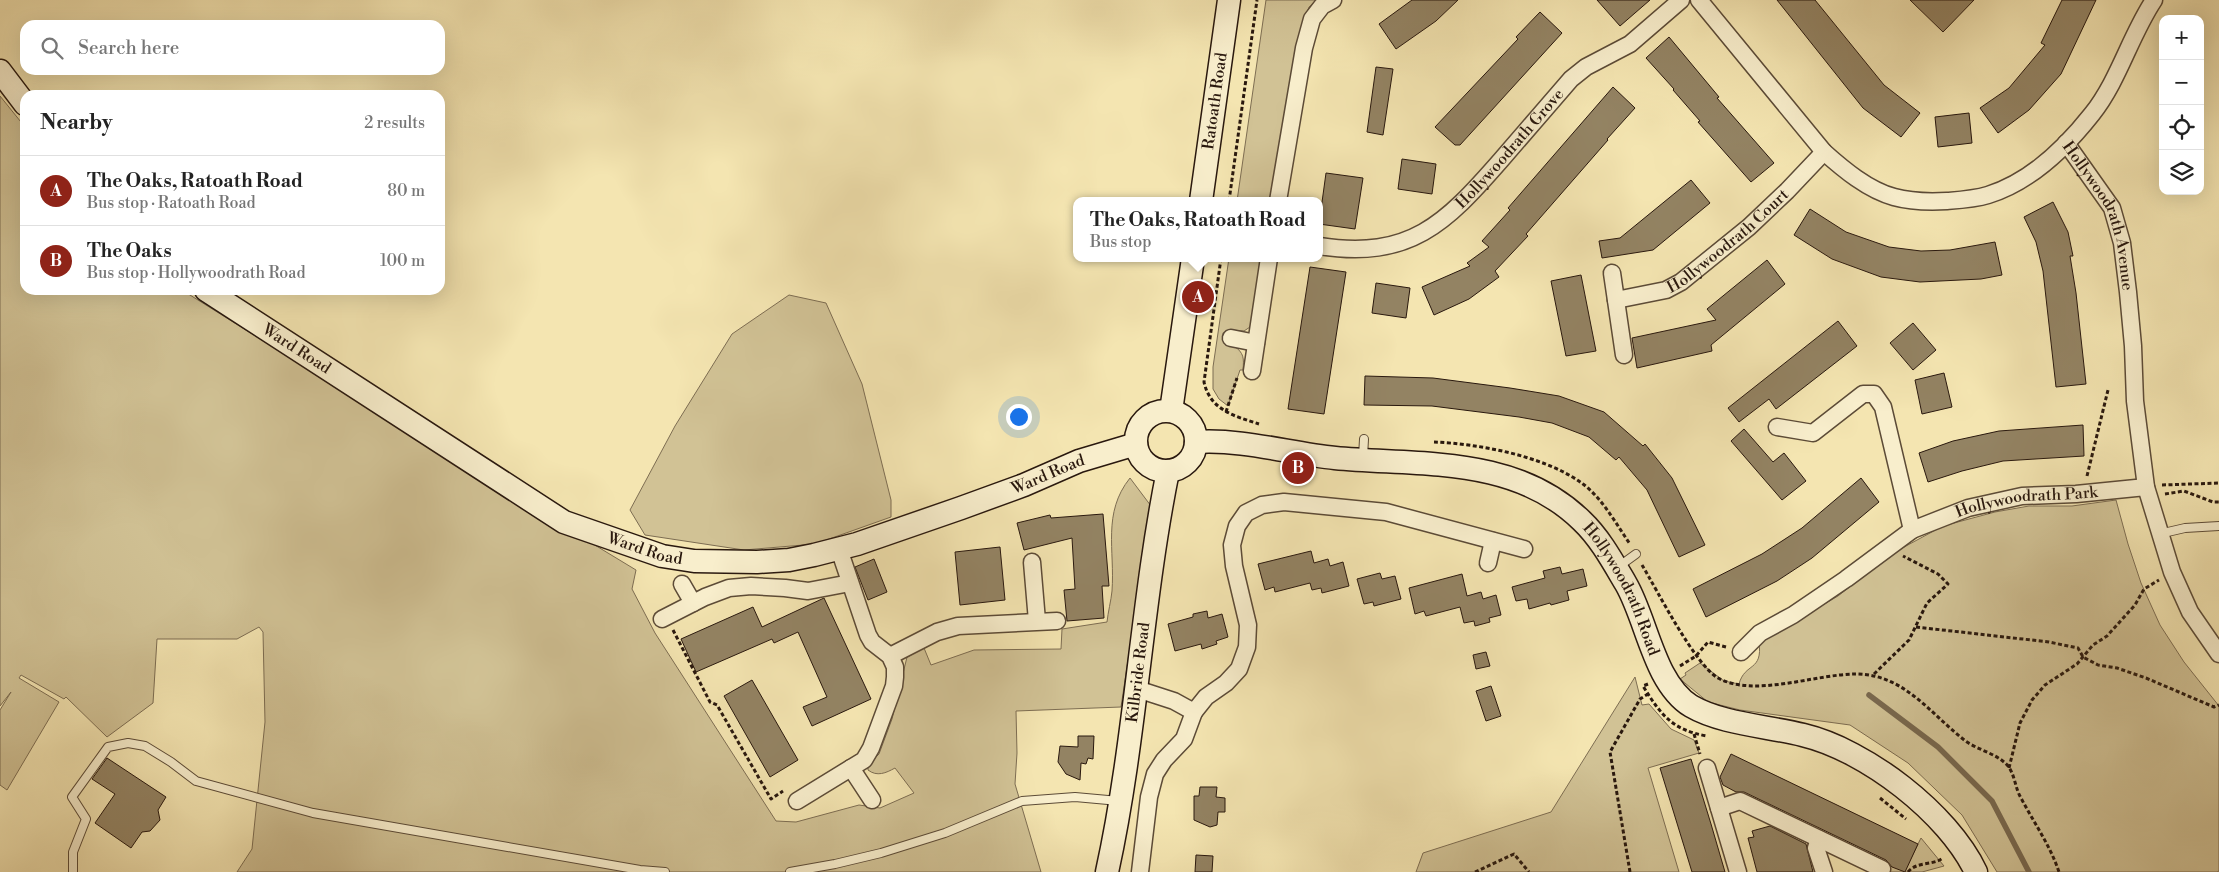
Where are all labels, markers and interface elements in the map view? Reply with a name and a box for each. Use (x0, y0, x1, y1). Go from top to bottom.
map controls (2159, 15, 2204, 195)
button: + (2159, 15, 2204, 60)
search box (20, 20, 445, 75)
icon: search (38, 34, 66, 62)
text: Search here (78, 36, 179, 60)
street label: Ratoath Road (1198, 51, 1232, 151)
button: − (2159, 60, 2204, 105)
street label: Hollywoodrath Grove (1451, 85, 1568, 213)
button: locate (2159, 105, 2204, 150)
text: Nearby (40, 110, 113, 136)
text: 2 results (364, 113, 425, 133)
street label: Hollywoodrath Avenue (2058, 137, 2138, 292)
button: layers (2159, 150, 2204, 195)
text: The Oaks, Ratoath Road (87, 169, 303, 193)
text: A (50, 181, 62, 201)
text: 80 m (387, 181, 425, 201)
street label: Hollywoodrath Court (1664, 184, 1793, 298)
text: Bus stop · Ratoath Road (87, 193, 256, 213)
popup (1073, 197, 1323, 262)
text: The Oaks, Ratoath Road (1090, 208, 1306, 232)
text: Bus stop (1090, 232, 1152, 252)
text: The Oaks (87, 239, 172, 263)
text: B (50, 251, 62, 271)
text: 100 m (380, 251, 425, 271)
text: Bus stop · Hollywoodrath Road (87, 263, 306, 283)
pin: A (1182, 278, 1214, 316)
street label: Ward Road (258, 319, 335, 378)
your location (1006, 404, 1032, 430)
pin: B (1282, 449, 1314, 487)
street label: Ward Road (1008, 450, 1087, 499)
street label: Hollywoodrath Park (1952, 482, 2100, 522)
street label: Hollywoodrath Road (1579, 518, 1664, 659)
street label: Ward Road (604, 527, 684, 569)
street label: Kilbride Road (1122, 621, 1154, 724)

